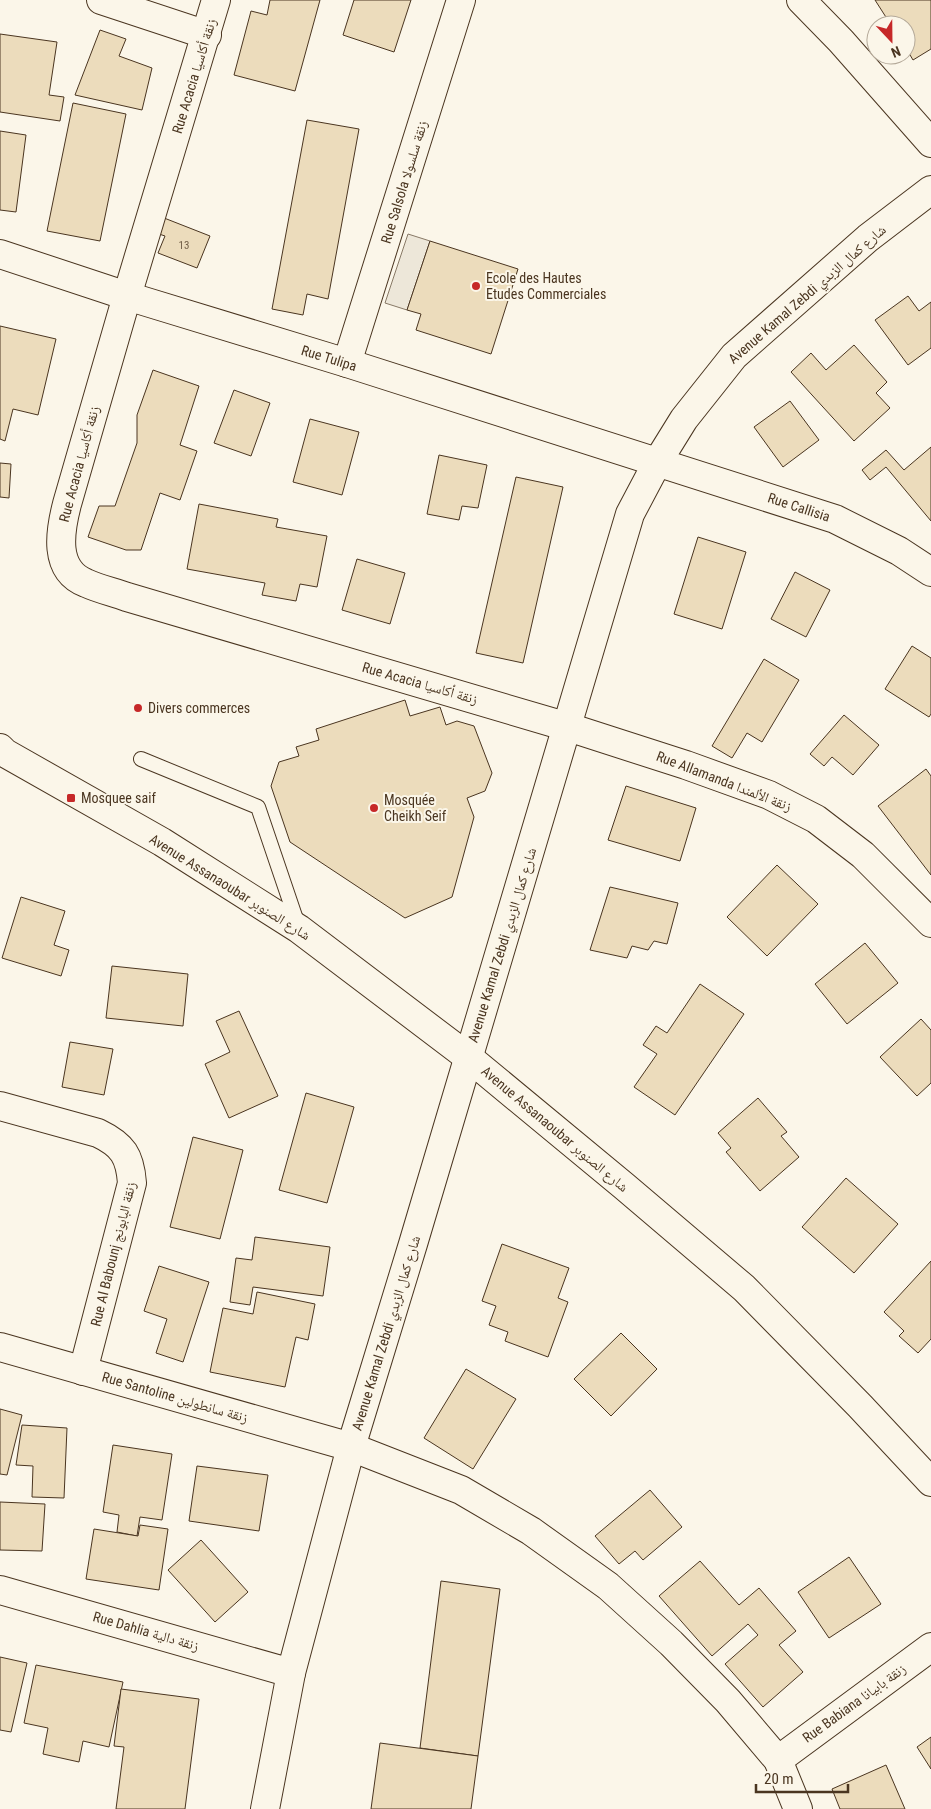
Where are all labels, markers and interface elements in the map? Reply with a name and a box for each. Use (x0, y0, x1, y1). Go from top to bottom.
north arrow (866, 15, 916, 65)
street label: Rue Acacia زنقة أكاسيا (169, 17, 220, 136)
text: N (889, 43, 903, 61)
street label: Rue Salsola زنقة سلسولا (378, 119, 431, 246)
street label: Avenue Kamal Zebdi شارع كمال الزبدي (725, 221, 891, 369)
house number: 13 (179, 239, 189, 252)
place label: Ecole des Hautes Etudes Commerciales (486, 270, 606, 302)
marker: Ecole des Hautes Etudes Commerciales (470, 280, 482, 292)
street label: Rue Tulipa (299, 342, 359, 374)
street label: Rue Acacia زنقة أكاسيا (56, 404, 103, 524)
street label: Rue Callisia (766, 489, 832, 525)
street label: Rue Acacia زنقة أكاسيا (360, 659, 480, 708)
place label: Divers commerces (148, 700, 250, 716)
marker: Divers commerces (132, 702, 144, 714)
street label: Rue Allamanda زنقة الألمندا (654, 748, 794, 815)
place label: Mosquee saif (81, 790, 156, 806)
marker: Mosquee saif (65, 792, 77, 804)
place label: Mosquée Cheikh Seif (384, 792, 447, 824)
marker: Mosquée Cheikh Seif (368, 802, 380, 814)
street label: Avenue Assanaoubar شارع الصنوبر (146, 831, 313, 945)
street label: Avenue Kamal Zebdi شارع كمال الزبدي (465, 846, 543, 1046)
street label: Avenue Assanaoubar شارع الصنوبر (477, 1063, 632, 1197)
street label: Rue Al Babounj زنقة البابونج (87, 1180, 141, 1328)
street label: Avenue Kamal Zebdi شارع كمال الزبدي (349, 1234, 427, 1434)
street label: Rue Santoline زنقة سانطولين (100, 1368, 250, 1426)
street label: Rue Dahlia زنقة دالية (91, 1608, 201, 1655)
street label: Rue Babiana زنقة بابيانا (799, 1660, 909, 1747)
scale bar (756, 1762, 848, 1794)
text: 20 m (764, 1770, 794, 1788)

